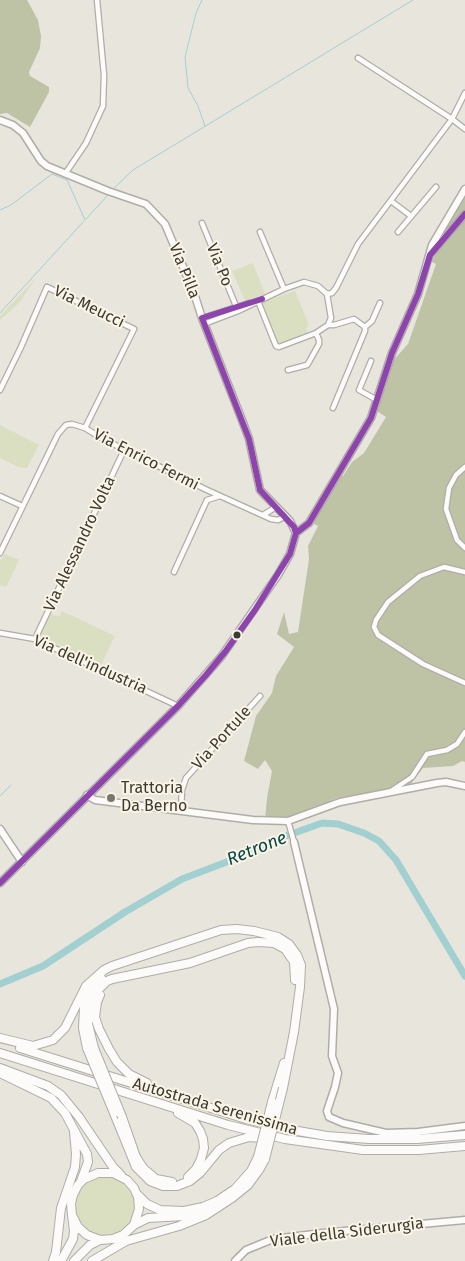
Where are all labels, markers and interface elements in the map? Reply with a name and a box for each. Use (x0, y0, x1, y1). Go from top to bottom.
street label: Via Pilla (164, 240, 204, 302)
street label: Via Po (202, 241, 236, 289)
street label: Via Meucci (50, 282, 128, 332)
street label: Via Enrico Fermi (90, 425, 202, 495)
street label: Via Alessandro Volta (40, 473, 120, 615)
unlabelled marker (232, 630, 242, 640)
street label: Via dell'industria (30, 631, 150, 699)
street label: Via Portule (188, 702, 256, 774)
place label: Trattoria Da Berno (121, 779, 187, 817)
marker: Trattoria Da Berno (105, 792, 117, 804)
water label: Retrone (224, 827, 290, 871)
street label: Autostrada Serenissima (130, 1074, 300, 1140)
street label: Viale della Siderurgia (269, 1214, 425, 1252)

